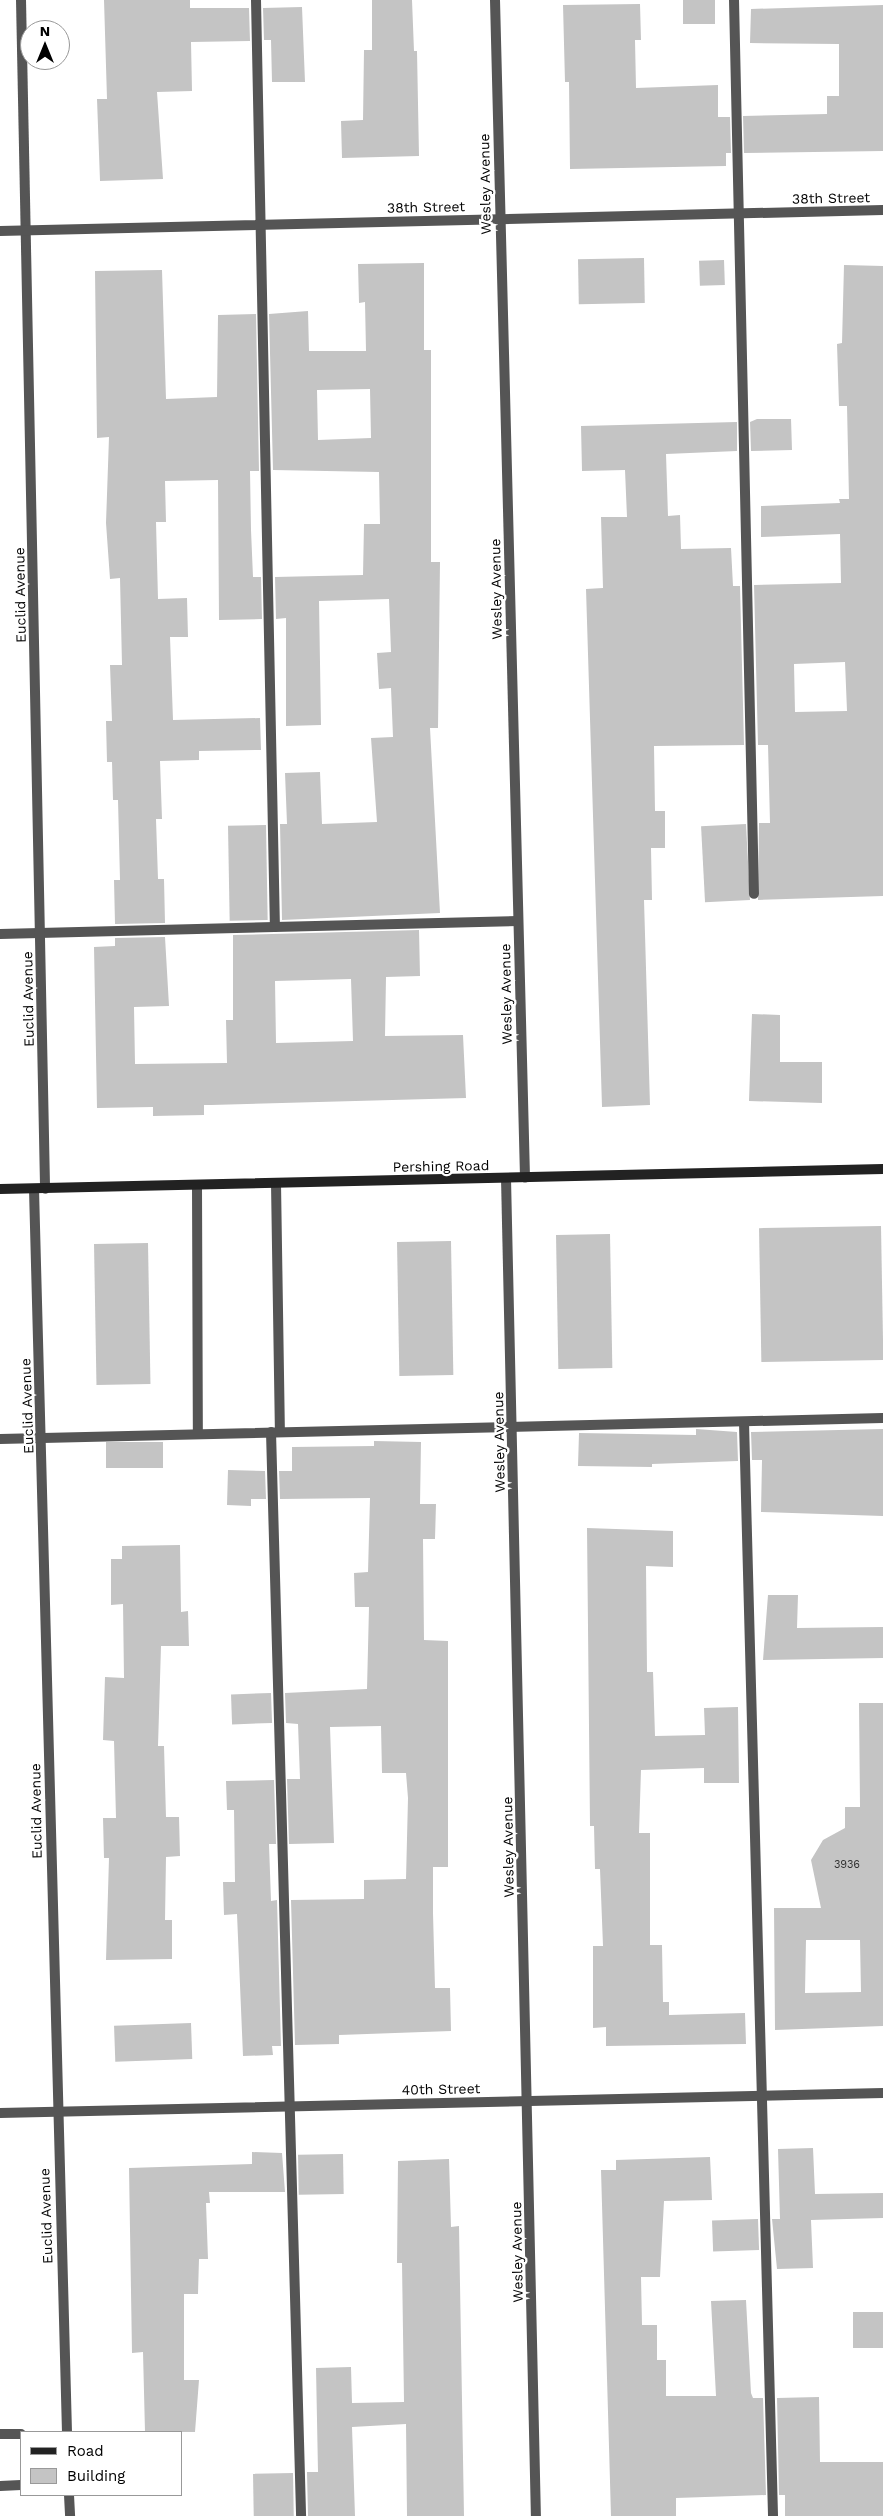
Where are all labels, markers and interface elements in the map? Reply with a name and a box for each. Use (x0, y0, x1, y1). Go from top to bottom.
north arrow (20, 20, 70, 70)
text: N (40, 23, 50, 39)
street label: Wesley Avenue (476, 133, 494, 235)
street label: 38th Street (792, 189, 870, 207)
street label: 38th Street (387, 198, 465, 216)
street label: Wesley Avenue (487, 538, 505, 640)
street label: Euclid Avenue (11, 547, 29, 643)
street label: Wesley Avenue (497, 943, 515, 1045)
street label: Euclid Avenue (19, 951, 37, 1047)
street label: Pershing Road (392, 1157, 490, 1175)
street label: Euclid Avenue (17, 1358, 37, 1454)
street label: Wesley Avenue (490, 1391, 508, 1493)
street label: Euclid Avenue (27, 1763, 45, 1859)
street label: Wesley Avenue (499, 1796, 517, 1898)
house number: 3936 (834, 1858, 860, 1872)
street label: 40th Street (402, 2080, 480, 2098)
street label: Euclid Avenue (36, 2168, 56, 2264)
street label: Wesley Avenue (508, 2201, 526, 2303)
legend (20, 2431, 182, 2496)
text: Road (67, 2442, 104, 2460)
text: Building (67, 2467, 125, 2485)

